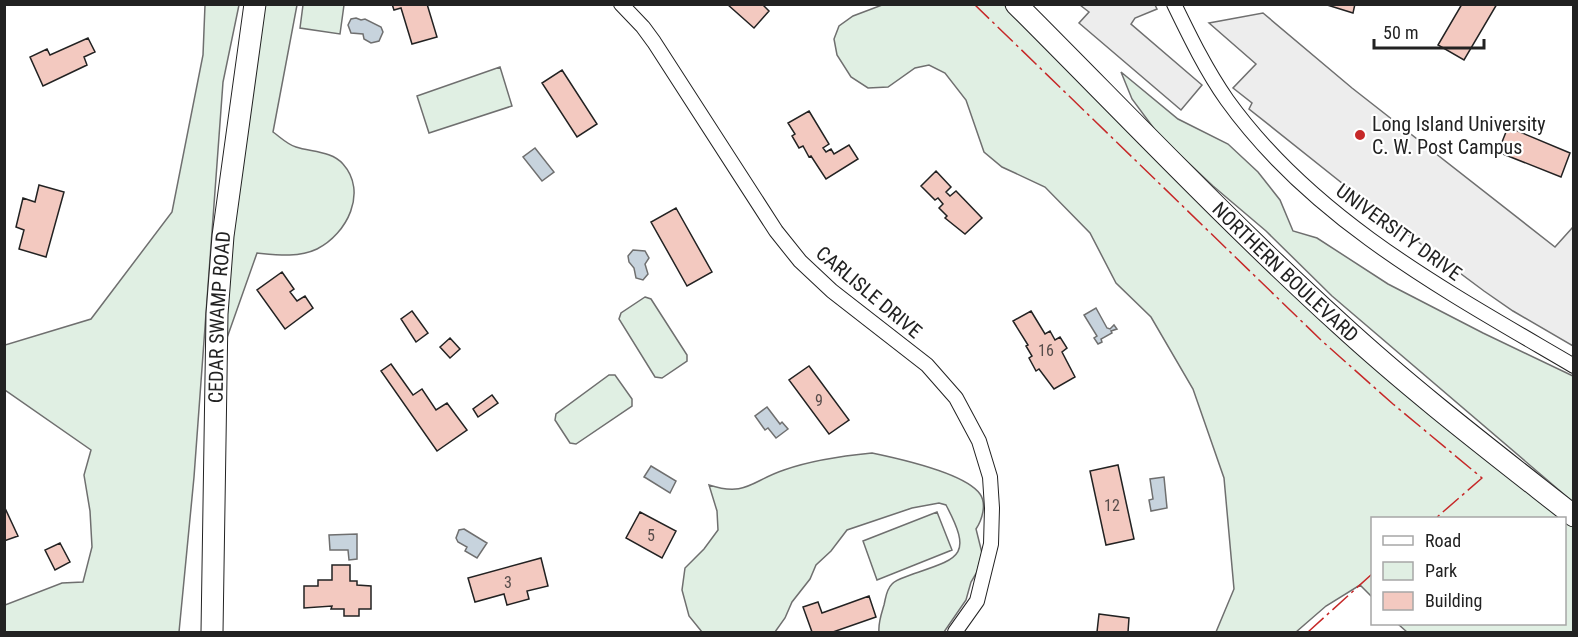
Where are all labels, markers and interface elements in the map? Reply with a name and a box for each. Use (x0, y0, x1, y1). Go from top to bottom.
scale bar (1374, 12, 1484, 50)
text: 50 m (1383, 22, 1418, 43)
place label: Long Island University C. W. Post Campus (1372, 112, 1546, 159)
marker: Long Island University C. W. Post Campus (1353, 128, 1367, 142)
street label: UNIVERSITY DRIVE (1332, 178, 1466, 286)
street label: NORTHERN BOULEVARD (1207, 197, 1363, 347)
street label: CEDAR SWAMP ROAD (204, 230, 235, 403)
street label: CARLISLE DRIVE (811, 241, 927, 343)
house number: 16 (1038, 341, 1054, 360)
house number: 9 (815, 391, 823, 410)
house number: 12 (1104, 496, 1120, 515)
legend (1371, 517, 1566, 625)
house number: 5 (647, 526, 655, 545)
text: Road (1425, 530, 1461, 551)
text: Park (1425, 560, 1457, 581)
house number: 3 (504, 573, 512, 592)
text: Building (1425, 590, 1482, 611)

